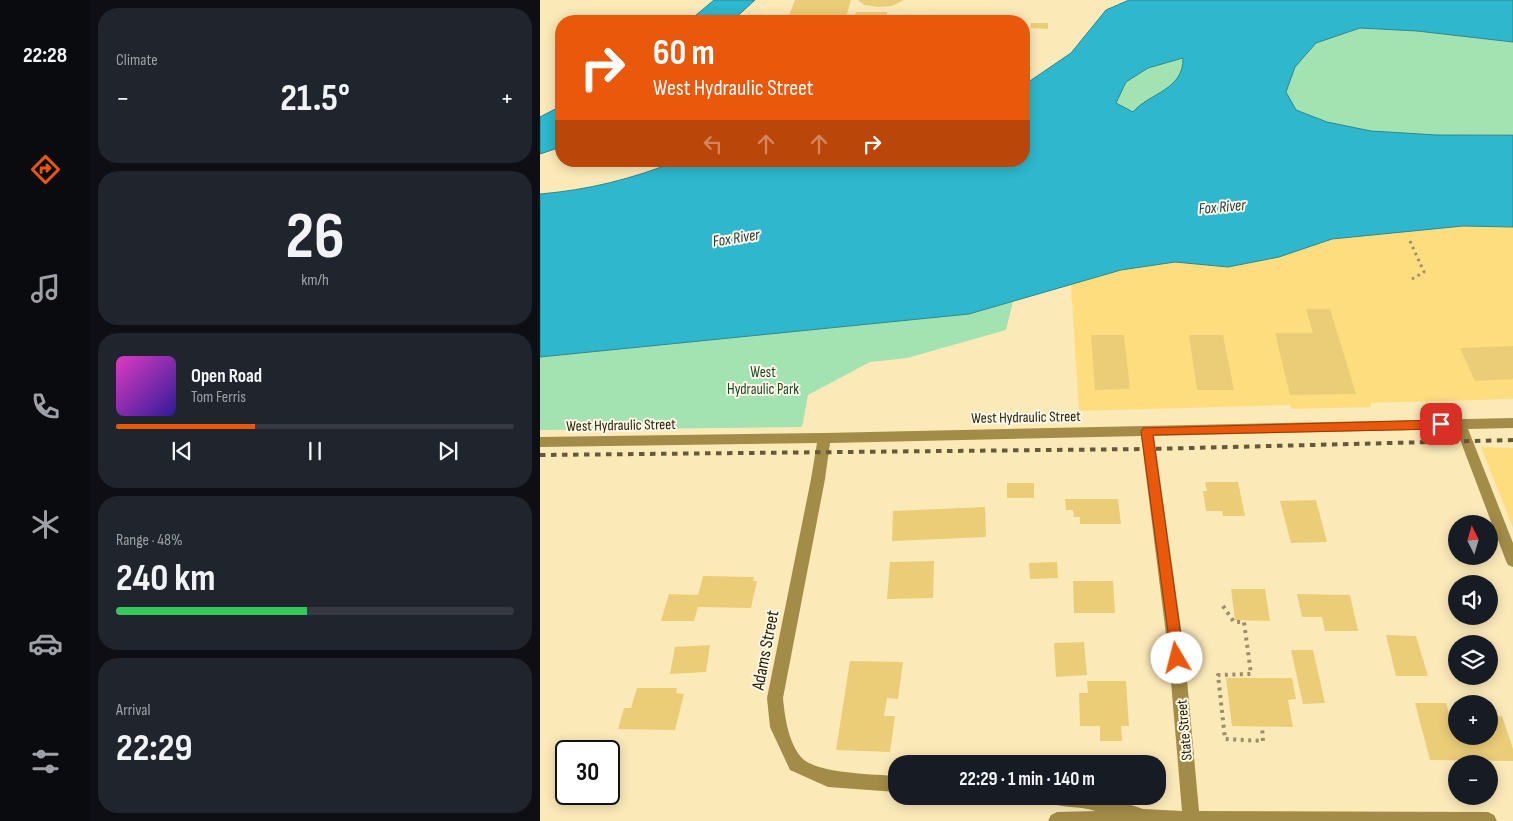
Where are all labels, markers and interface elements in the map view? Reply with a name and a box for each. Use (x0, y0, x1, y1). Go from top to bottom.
text: 60 m (653, 32, 715, 75)
icon: right (570, 35, 635, 100)
text: 22:28 (23, 42, 67, 69)
text: Climate (116, 51, 158, 70)
text: West Hydraulic Street (653, 75, 814, 102)
text: 21.5° (280, 76, 350, 121)
text: − (116, 82, 130, 115)
text: + (500, 82, 514, 115)
icon: left (699, 130, 727, 158)
icon: ahead (752, 130, 780, 158)
icon: ahead (805, 130, 833, 158)
icon: right (858, 130, 886, 158)
icon: directions (28, 152, 63, 187)
water label: Fox River (1198, 196, 1247, 219)
text: 26 (285, 199, 345, 277)
water label: Fox River (711, 225, 762, 252)
icon: music (28, 271, 63, 306)
text: km/h (301, 271, 329, 290)
park label: West Hydraulic Park (727, 363, 799, 399)
text: Open Road (191, 365, 262, 388)
text: Tom Ferris (191, 388, 246, 407)
icon: phone (28, 389, 63, 424)
pin (1420, 403, 1462, 445)
street label: West Hydraulic Street (971, 407, 1081, 428)
icon: arrive (1427, 410, 1455, 438)
street label: West Hydraulic Street (566, 415, 676, 436)
icon: previous (168, 437, 196, 465)
icon: pause (301, 437, 329, 465)
icon: next (434, 437, 462, 465)
icon: climate (28, 507, 63, 542)
north arrow (1448, 515, 1498, 565)
map controls (1448, 515, 1498, 805)
text: Range · 48% (116, 531, 183, 550)
text: 240 km (116, 556, 215, 601)
button: sound (1448, 575, 1498, 625)
street label: Adams Street (747, 608, 784, 693)
icon: car (28, 626, 63, 661)
position arrow (1150, 631, 1202, 683)
button: layers (1448, 635, 1498, 685)
button: + (1448, 695, 1498, 745)
street label: State Street (1172, 698, 1197, 761)
text: Arrival (116, 701, 150, 720)
text: 22:29 (116, 726, 192, 771)
speed limit sign: 30 (555, 740, 620, 805)
icon: filters (28, 744, 63, 779)
button: − (1448, 755, 1498, 805)
text: 22:29 · 1 min · 140 m (959, 768, 1095, 791)

